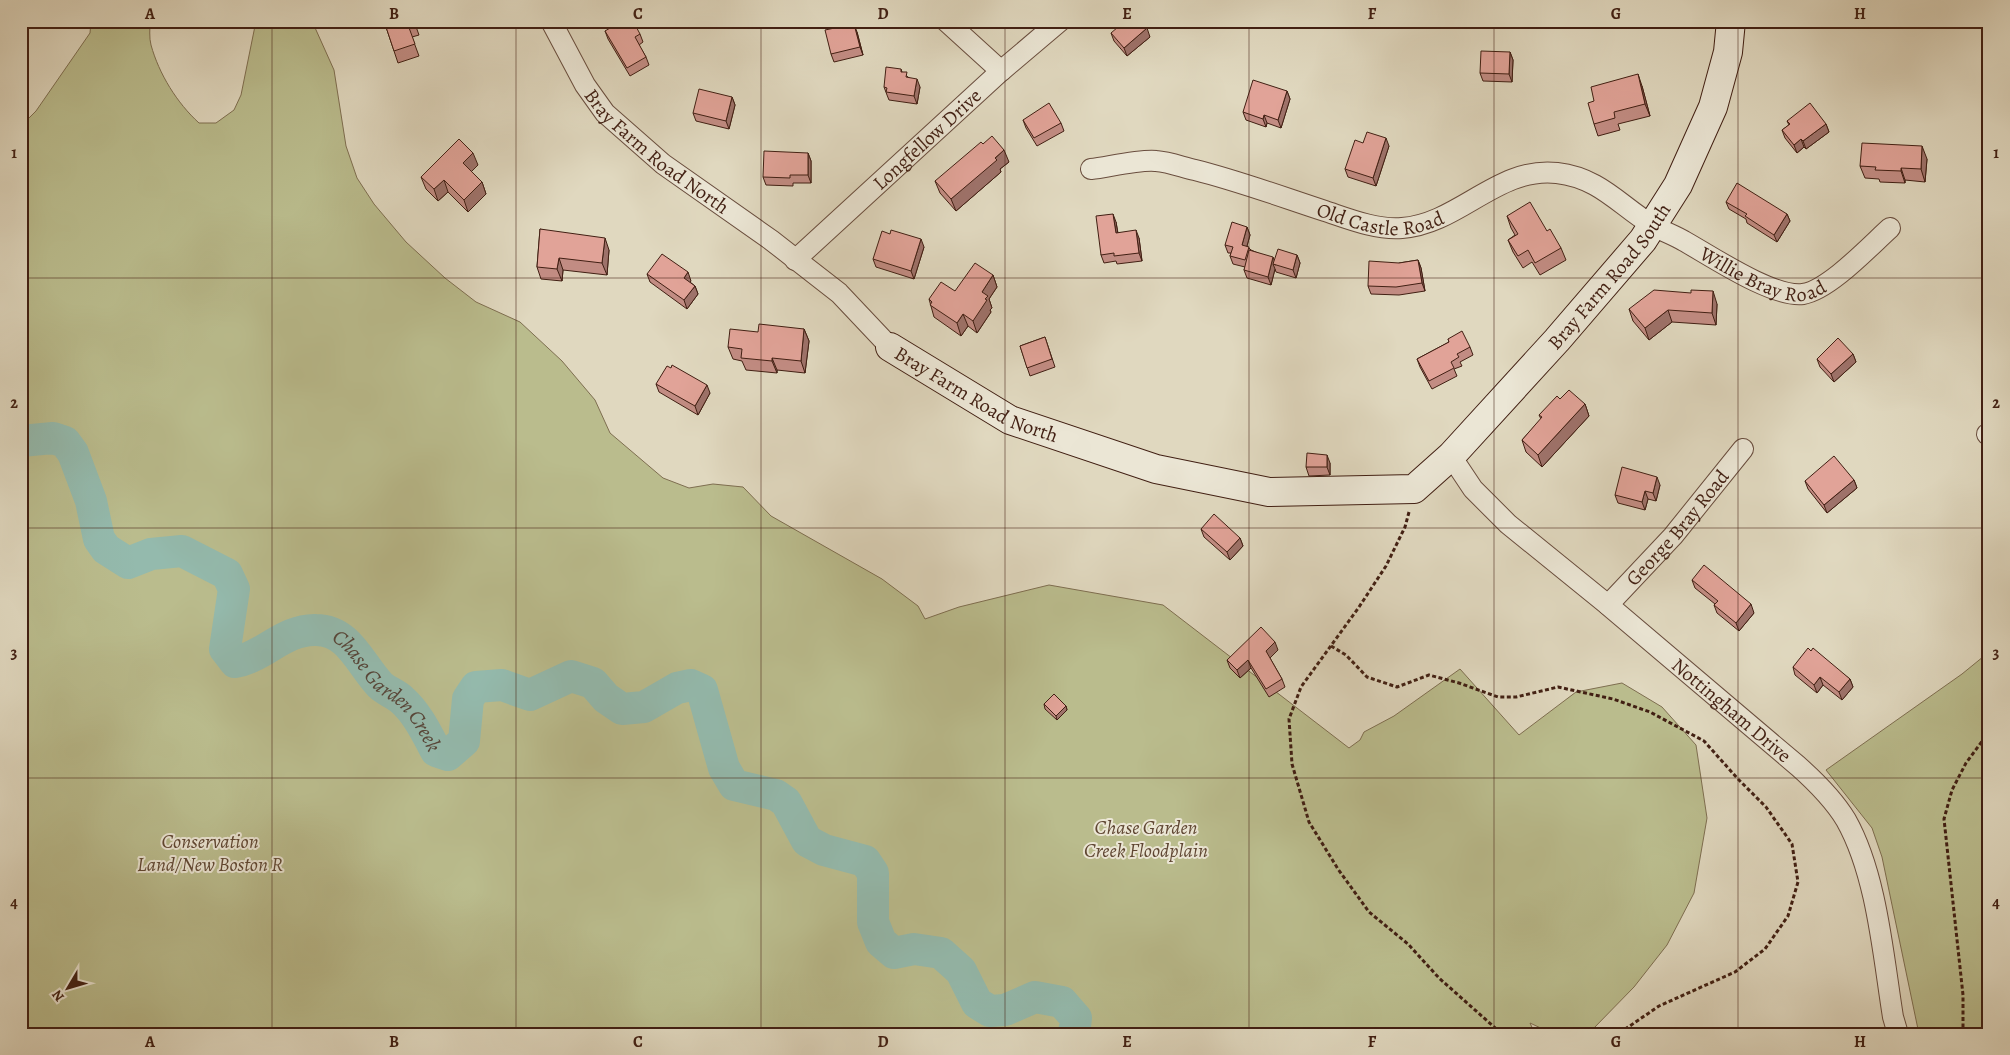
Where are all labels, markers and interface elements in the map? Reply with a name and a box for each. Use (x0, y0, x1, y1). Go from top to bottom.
text: A (144, 3, 156, 25)
text: B (389, 3, 399, 25)
text: C (633, 3, 643, 25)
text: D (877, 3, 889, 25)
text: E (1122, 3, 1132, 25)
text: F (1368, 3, 1377, 25)
text: G (1611, 3, 1621, 25)
text: H (1854, 3, 1866, 25)
street label: Bray Farm Road North (578, 83, 735, 221)
street label: Longfellow Drive (867, 83, 987, 196)
text: 1 (11, 142, 17, 164)
text: 1 (1993, 142, 1999, 164)
street label: Old Castle Road (1313, 196, 1448, 242)
street label: Bray Farm Road South (1542, 198, 1677, 356)
street label: Willie Bray Road (1694, 240, 1831, 309)
street label: Bray Farm Road North (889, 340, 1062, 449)
text: 2 (10, 392, 18, 414)
text: 2 (1992, 392, 2000, 414)
street label: George Bray Road (1620, 464, 1735, 592)
water label: Chase Garden Creek (327, 622, 448, 757)
text: 3 (11, 642, 18, 664)
text: 3 (1993, 642, 2000, 664)
street label: Nottingham Drive (1666, 652, 1797, 769)
park label: Chase Garden Creek Floodplain (1084, 814, 1208, 864)
park label: Conservation Land/New Boston R (137, 828, 283, 878)
text: 4 (10, 892, 18, 914)
text: 4 (1992, 892, 2000, 914)
north arrow (42, 962, 92, 1012)
text: N (48, 986, 69, 1006)
text: A (144, 1031, 156, 1053)
text: B (389, 1031, 399, 1053)
text: C (633, 1031, 643, 1053)
text: D (877, 1031, 889, 1053)
text: E (1122, 1031, 1132, 1053)
text: F (1368, 1031, 1377, 1053)
text: G (1611, 1031, 1621, 1053)
text: H (1854, 1031, 1866, 1053)

